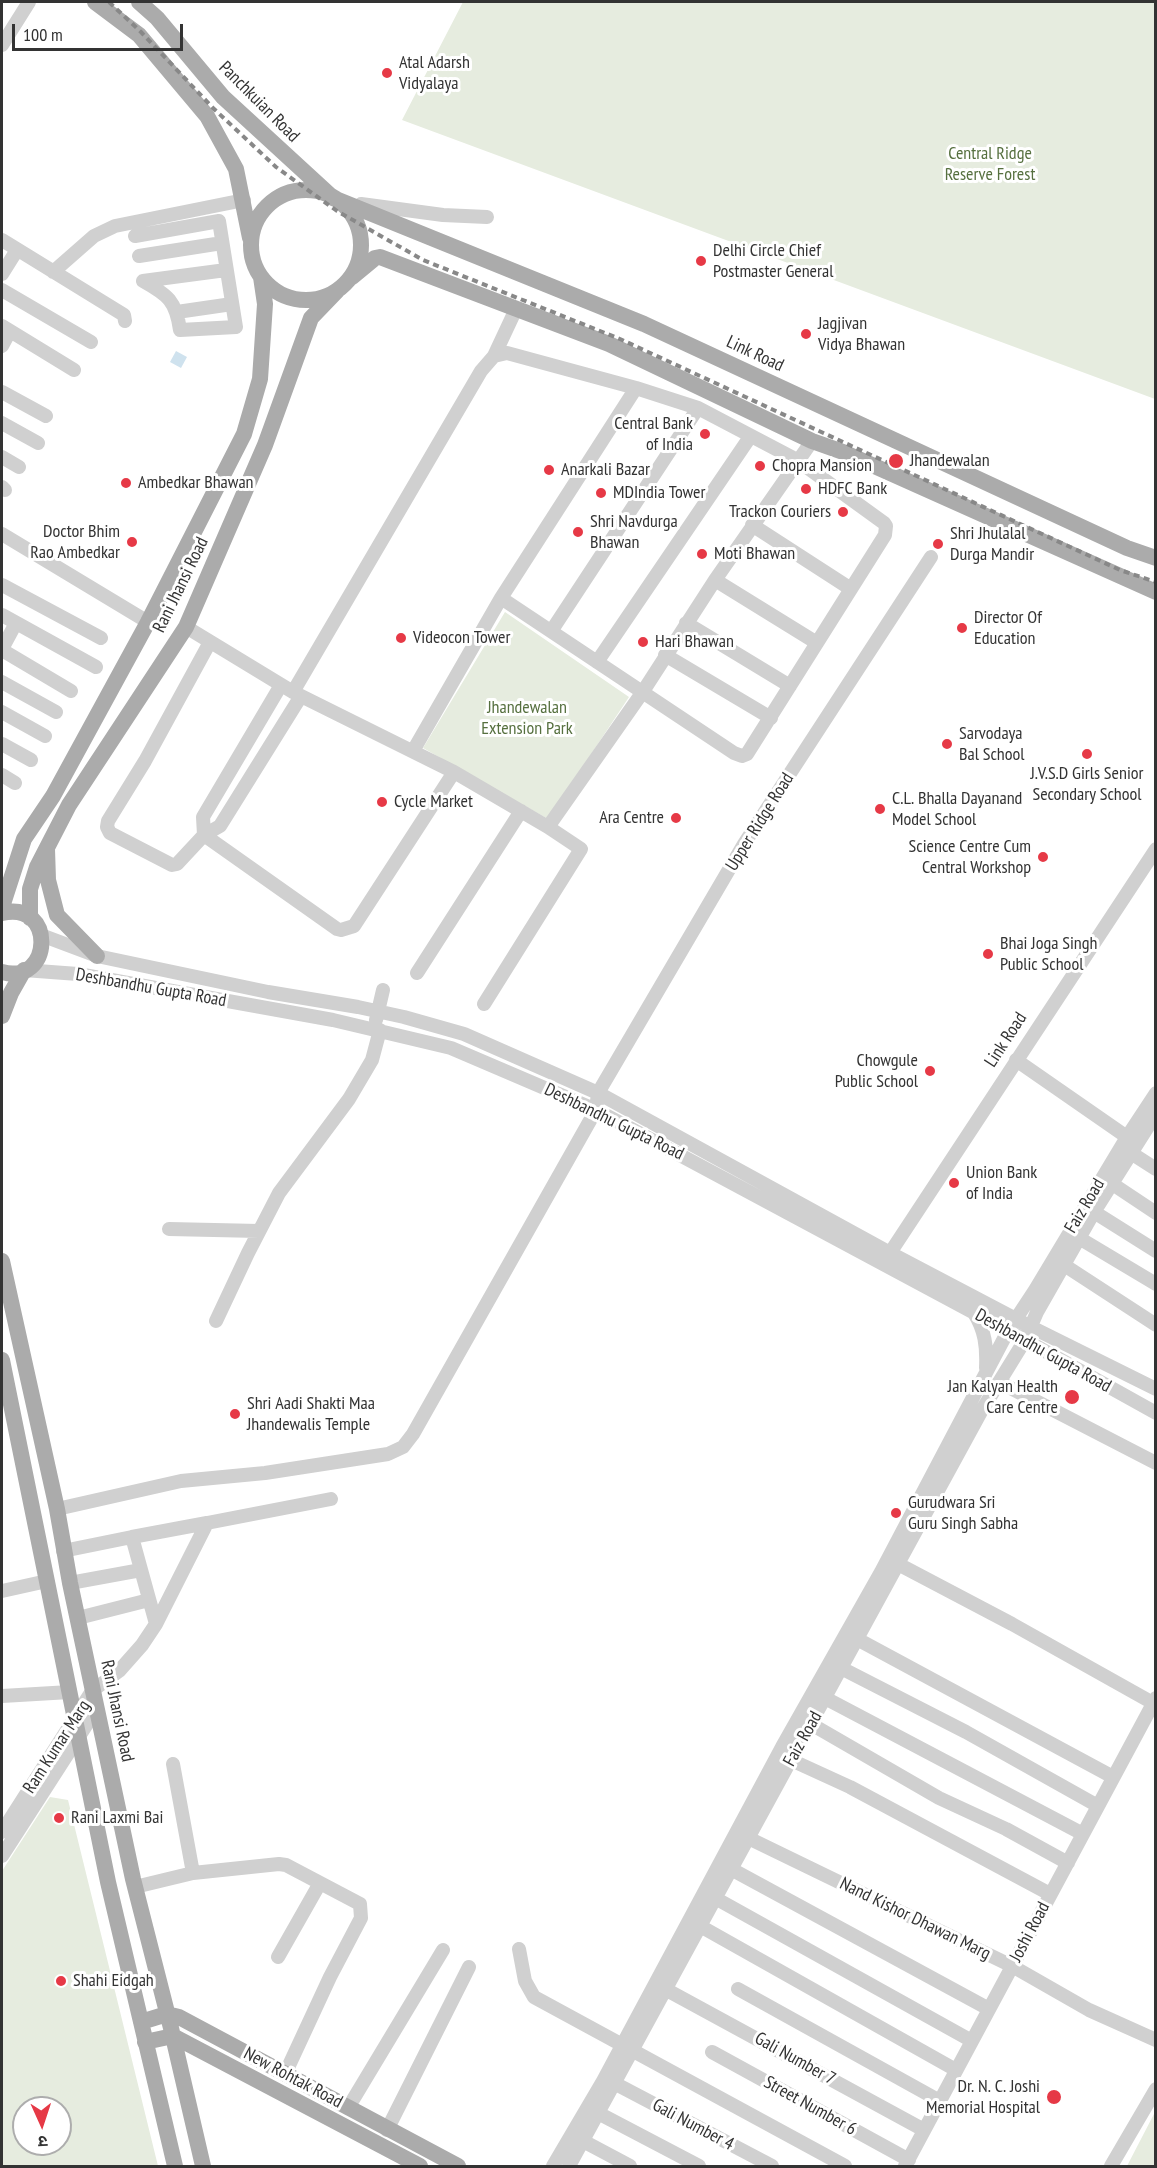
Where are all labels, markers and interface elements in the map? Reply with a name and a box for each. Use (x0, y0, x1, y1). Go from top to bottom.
scale bar (15, 12, 186, 50)
text: 100 m (23, 23, 63, 46)
place label: Atal Adarsh Vidyalaya (399, 52, 470, 94)
street label: Panchkuian Road (214, 57, 304, 147)
marker: Atal Adarsh Vidyalaya (380, 66, 394, 80)
park label: Central Ridge Reserve Forest (945, 143, 1035, 186)
place label: Delhi Circle Chief Postmaster General (713, 240, 833, 282)
marker: Delhi Circle Chief Postmaster General (694, 254, 708, 268)
place label: Jagjivan Vidya Bhawan (818, 313, 905, 356)
marker: Jagjivan Vidya Bhawan (799, 327, 813, 341)
street label: Link Road (723, 331, 787, 377)
place label: Central Bank of India (614, 413, 693, 456)
marker: Central Bank of India (698, 427, 712, 441)
place label: Jhandewalan (910, 450, 990, 472)
marker: Jhandewalan (887, 452, 905, 470)
place label: Chopra Mansion (772, 455, 872, 477)
place label: Anarkali Bazar (561, 459, 650, 481)
marker: Chopra Mansion (753, 459, 767, 473)
marker: Anarkali Bazar (542, 463, 556, 477)
place label: Ambedkar Bhawan (138, 472, 254, 494)
marker: Ambedkar Bhawan (119, 476, 133, 490)
place label: HDFC Bank (818, 478, 887, 500)
place label: MDIndia Tower (613, 482, 705, 504)
marker: HDFC Bank (799, 482, 813, 496)
marker: MDIndia Tower (594, 486, 608, 500)
place label: Trackon Couriers (729, 501, 831, 523)
marker: Trackon Couriers (836, 505, 850, 519)
place label: Shri Navdurga Bhawan (590, 511, 678, 554)
place label: Doctor Bhim Rao Ambedkar (30, 521, 120, 564)
place label: Shri Jhulalal Durga Mandir (950, 523, 1034, 566)
marker: Shri Navdurga Bhawan (571, 525, 585, 539)
street label: Rani Jhansi Road (149, 534, 213, 636)
marker: Doctor Bhim Rao Ambedkar (125, 535, 139, 549)
marker: Shri Jhulalal Durga Mandir (931, 537, 945, 551)
place label: Moti Bhawan (714, 543, 795, 565)
marker: Moti Bhawan (695, 547, 709, 561)
place label: Director Of Education (974, 607, 1042, 650)
marker: Director Of Education (955, 621, 969, 635)
place label: Videocon Tower (413, 627, 510, 649)
marker: Videocon Tower (394, 631, 408, 645)
place label: Hari Bhawan (655, 631, 734, 653)
marker: Hari Bhawan (636, 635, 650, 649)
park label: Jhandewalan Extension Park (481, 697, 573, 740)
place label: Sarvodaya Bal School (959, 723, 1024, 766)
marker: Sarvodaya Bal School (940, 737, 954, 751)
marker: J.V.S.D Girls Senior Secondary School (1080, 747, 1094, 761)
place label: J.V.S.D Girls Senior Secondary School (1030, 763, 1144, 806)
street label: Upper Ridge Road (721, 769, 799, 875)
place label: C.L. Bhalla Dayanand Model School (892, 788, 1022, 830)
place label: Cycle Market (394, 791, 473, 813)
marker: Cycle Market (375, 795, 389, 809)
marker: C.L. Bhalla Dayanand Model School (873, 802, 887, 816)
place label: Ara Centre (599, 807, 664, 829)
marker: Ara Centre (669, 811, 683, 825)
place label: Science Centre Cum Central Workshop (909, 836, 1031, 878)
marker: Science Centre Cum Central Workshop (1036, 850, 1050, 864)
place label: Bhai Joga Singh Public School (1000, 933, 1097, 976)
marker: Bhai Joga Singh Public School (981, 947, 995, 961)
street label: Deshbandhu Gupta Road (74, 964, 228, 1012)
street label: Link Road (980, 1009, 1032, 1071)
place label: Chowgule Public School (835, 1050, 918, 1092)
marker: Chowgule Public School (923, 1064, 937, 1078)
street label: Deshbandhu Gupta Road (541, 1079, 687, 1165)
place label: Union Bank of India (966, 1162, 1037, 1204)
street label: Faiz Road (1060, 1175, 1110, 1237)
marker: Union Bank of India (947, 1176, 961, 1190)
street label: Deshbandhu Gupta Road (971, 1305, 1115, 1397)
place label: Jan Kalyan Health Care Centre (948, 1376, 1058, 1418)
marker: Jan Kalyan Health Care Centre (1063, 1388, 1081, 1406)
place label: Shri Aadi Shakti Maa Jhandewalis Temple (247, 1393, 375, 1436)
marker: Shri Aadi Shakti Maa Jhandewalis Temple (228, 1407, 242, 1421)
place label: Gurudwara Sri Guru Singh Sabha (908, 1492, 1018, 1534)
marker: Gurudwara Sri Guru Singh Sabha (889, 1506, 903, 1520)
street label: Rani Jhansi Road (96, 1658, 138, 1764)
street label: Ram Kumar Marg (19, 1696, 95, 1798)
street label: Faiz Road (779, 1708, 827, 1770)
place label: Rani Laxmi Bai (71, 1807, 163, 1829)
marker: Rani Laxmi Bai (52, 1811, 66, 1825)
street label: Nand Kishor Dhawan Marg (836, 1873, 994, 1965)
street label: Joshi Road (1005, 1898, 1055, 1966)
place label: Shahi Eidgah (73, 1970, 154, 1992)
marker: Shahi Eidgah (54, 1974, 68, 1988)
street label: Gali Number 7 (751, 2028, 839, 2090)
street label: New Rohtak Road (240, 2043, 346, 2113)
street label: Street Number 6 (760, 2072, 860, 2140)
place label: Dr. N. C. Joshi Memorial Hospital (926, 2076, 1040, 2118)
marker: Dr. N. C. Joshi Memorial Hospital (1045, 2088, 1063, 2106)
street label: Gali Number 4 (649, 2095, 737, 2155)
north arrow (12, 2096, 72, 2156)
text: उ (38, 2132, 48, 2152)

